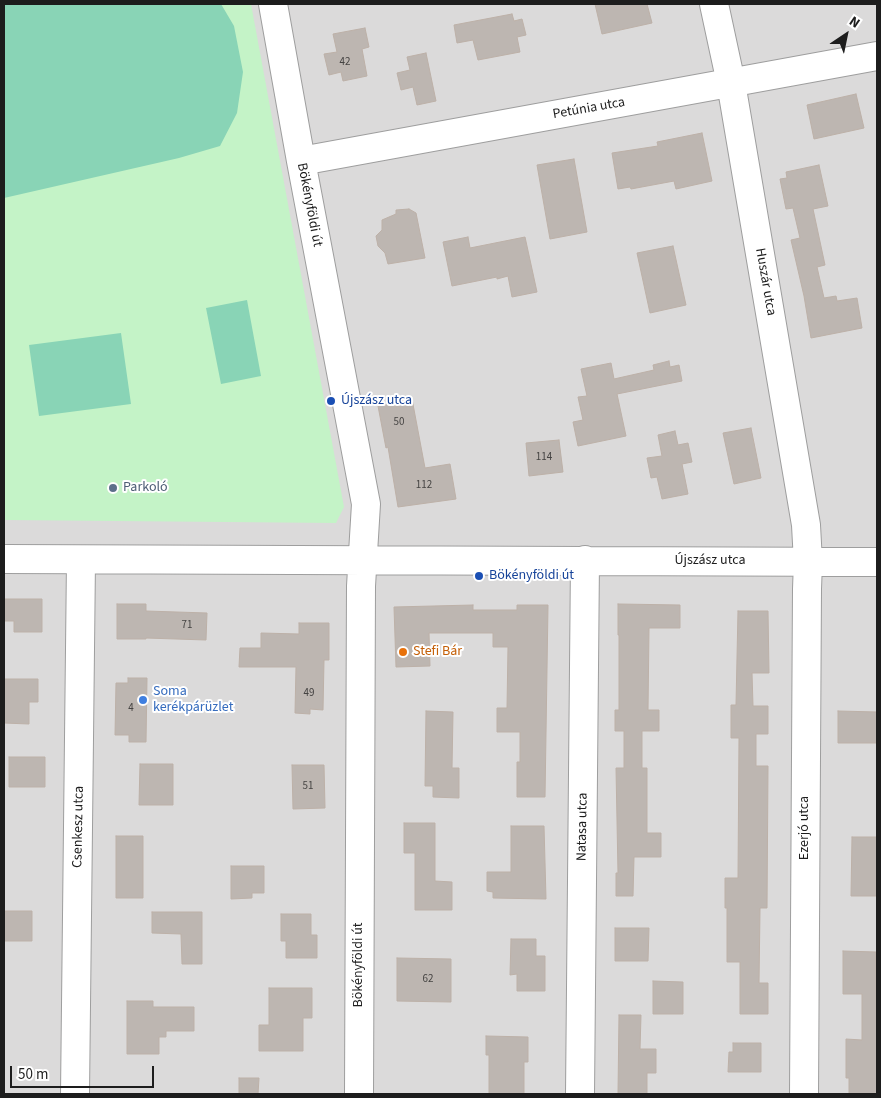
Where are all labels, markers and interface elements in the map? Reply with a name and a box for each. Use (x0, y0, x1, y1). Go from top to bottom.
north arrow (821, 10, 871, 60)
text: N (845, 12, 864, 33)
house number: 42 (340, 56, 350, 70)
street label: Petúnia utca (552, 94, 626, 124)
street label: Bökényföldi út (293, 162, 325, 248)
street label: Huszár utca (751, 247, 779, 317)
place label: Újszász utca (341, 393, 412, 409)
marker: Újszász utca (325, 395, 337, 407)
house number: 50 (394, 416, 404, 430)
house number: 114 (536, 451, 552, 465)
house number: 112 (416, 479, 432, 493)
place label: Parkoló (123, 480, 168, 496)
marker: Parkoló (107, 482, 119, 494)
street label: Újszász utca (674, 553, 746, 569)
place label: Bökényföldi út (489, 568, 574, 584)
marker: Bökényföldi út (473, 570, 485, 582)
house number: 71 (182, 619, 192, 633)
place label: Stefi Bár (413, 644, 462, 660)
marker: Stefi Bár (397, 646, 409, 658)
place label: Soma kerékpárüzlet (153, 684, 233, 716)
house number: 49 (304, 687, 314, 701)
marker: Soma kerékpárüzlet (137, 694, 149, 706)
house number: 4 (128, 702, 134, 716)
house number: 51 (303, 780, 313, 794)
street label: Csenkesz utca (70, 786, 88, 868)
street label: Natasa utca (574, 793, 592, 861)
street label: Ezerjó utca (797, 796, 813, 860)
street label: Bökényföldi út (351, 922, 367, 1008)
house number: 62 (423, 973, 433, 987)
scale bar (12, 1056, 156, 1088)
text: 50 m (18, 1064, 48, 1085)

